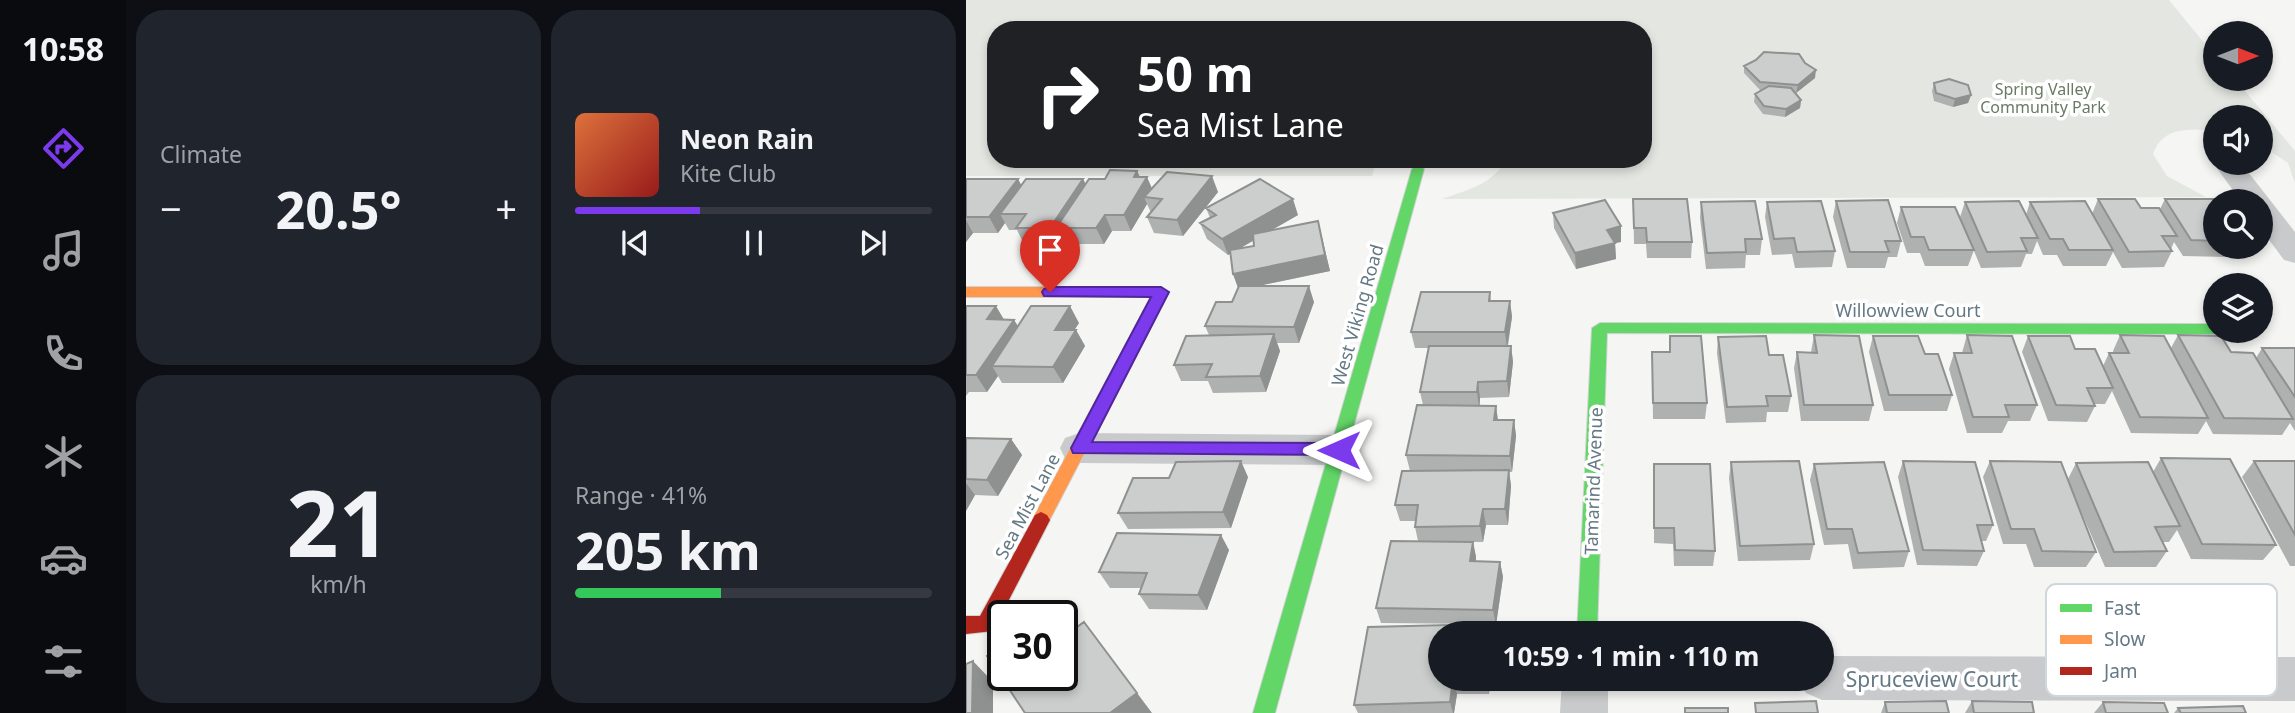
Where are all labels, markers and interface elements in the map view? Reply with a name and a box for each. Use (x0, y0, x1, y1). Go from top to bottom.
north arrow (2203, 21, 2273, 91)
map controls (2203, 21, 2273, 343)
text: 10:58 (22, 27, 104, 70)
text: 50 m (1137, 40, 1254, 106)
icon: right (1022, 49, 1113, 140)
park label: Spring Valley Community Park (1980, 78, 2106, 118)
text: Sea Mist Lane (1137, 103, 1344, 146)
button: sound (2203, 105, 2273, 175)
text: Neon Rain (680, 121, 814, 157)
icon: directions (39, 124, 88, 173)
text: Climate (160, 138, 242, 170)
text: Kite Club (680, 157, 776, 189)
text: 20.5° (276, 173, 401, 244)
text: − (160, 182, 182, 234)
text: + (495, 182, 517, 234)
button: search (2203, 189, 2273, 259)
pin (1020, 220, 1080, 292)
icon: previous (616, 224, 654, 262)
icon: pause (735, 224, 773, 262)
icon: next (854, 224, 892, 262)
icon: music (39, 226, 88, 275)
icon: arrive (1031, 231, 1069, 269)
street label: West Viking Road (1325, 241, 1389, 389)
button: layers (2203, 273, 2273, 343)
street label: Willowview Court (1835, 298, 1981, 322)
icon: phone (39, 329, 88, 378)
street label: Tamarind Avenue (1578, 407, 1608, 555)
position arrow (1302, 413, 1376, 487)
icon: climate (39, 432, 88, 481)
street label: Sea Mist Lane (989, 449, 1065, 563)
text: 21 (286, 460, 391, 584)
text: Range · 41% (575, 479, 707, 511)
text: 205 km (575, 514, 761, 585)
icon: car (39, 534, 88, 583)
text: km/h (310, 568, 367, 600)
legend (2046, 584, 2277, 696)
text: Fast (2104, 595, 2141, 621)
speed limit sign: 30 (987, 600, 1078, 691)
text: Slow (2104, 626, 2145, 652)
icon: filters (39, 637, 88, 686)
text: 10:59 · 1 min · 110 m (1503, 638, 1759, 674)
text: Jam (2102, 658, 2138, 684)
street label: Spruceview Court (1846, 665, 2019, 693)

